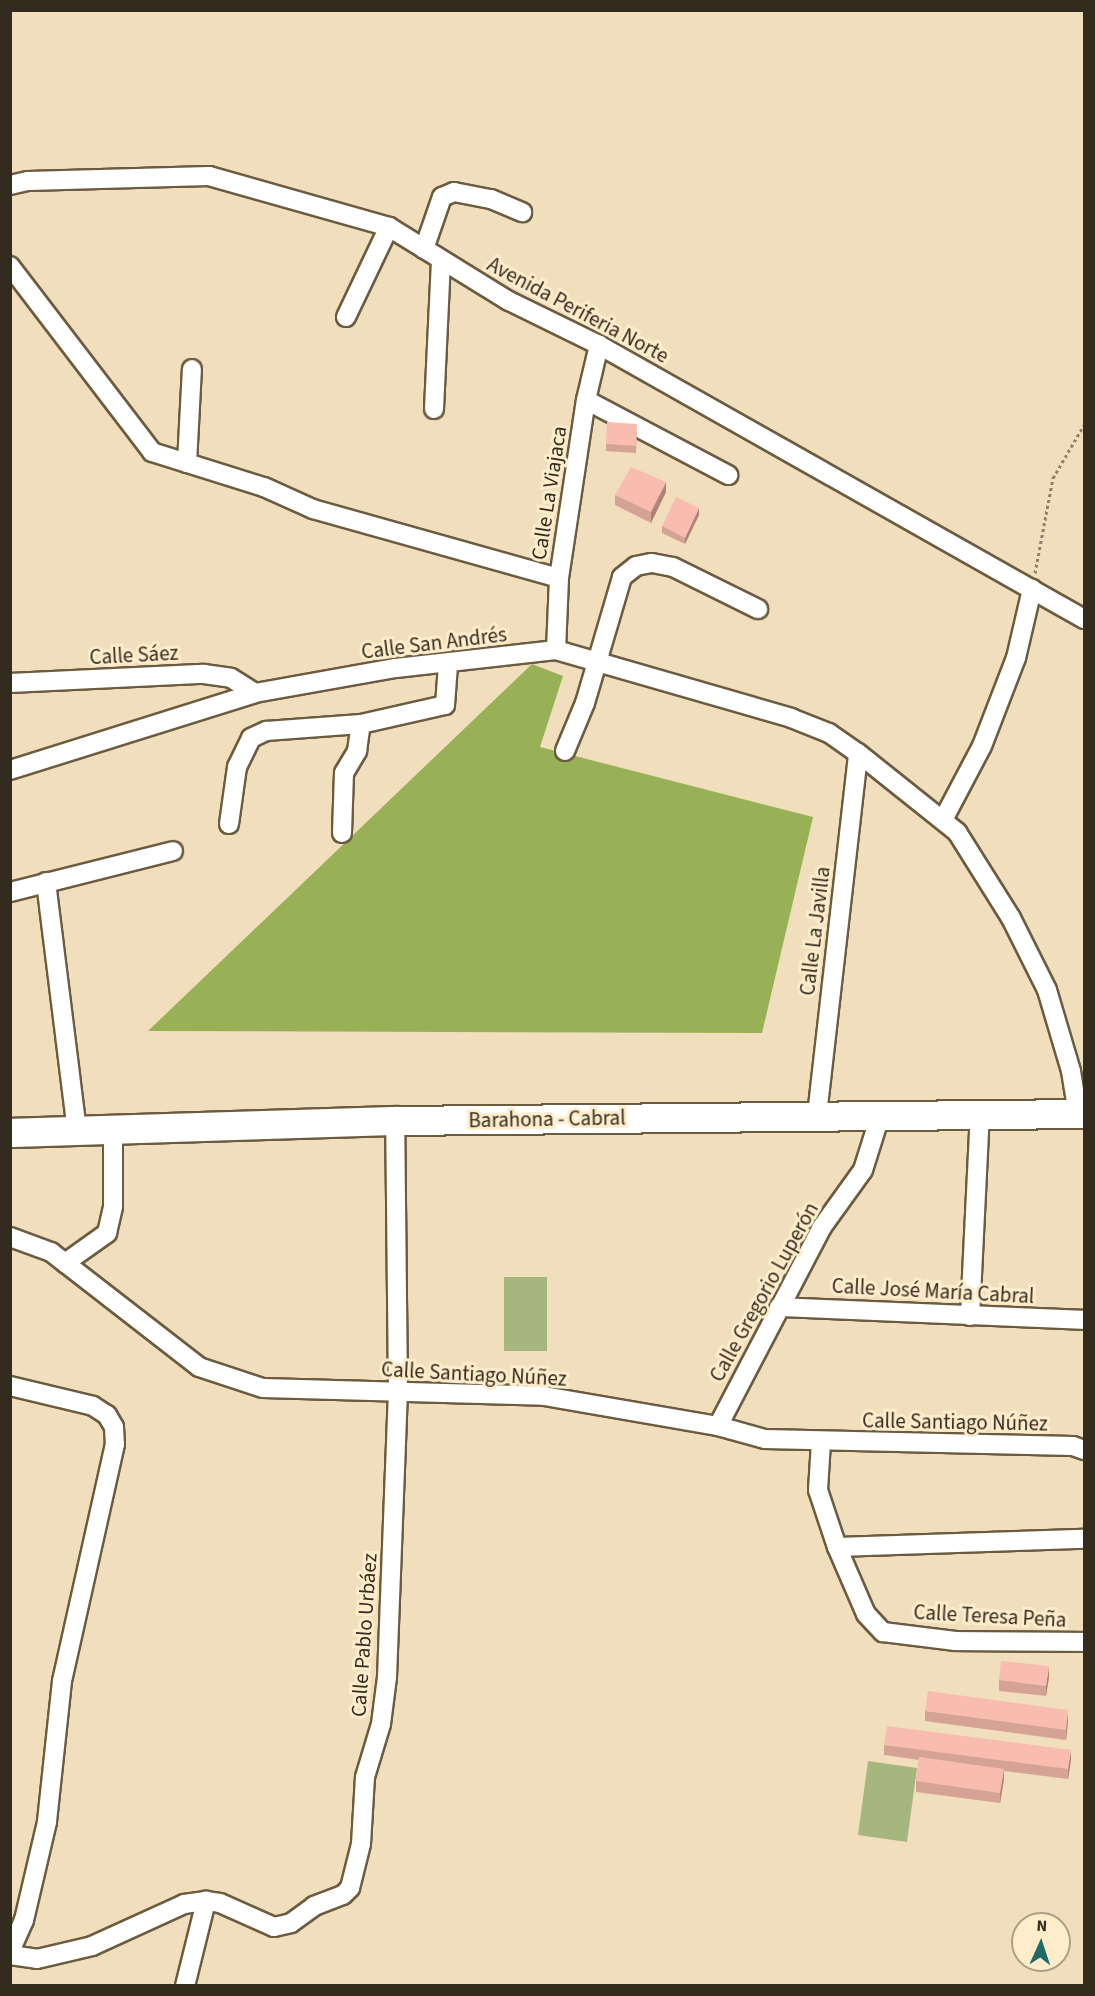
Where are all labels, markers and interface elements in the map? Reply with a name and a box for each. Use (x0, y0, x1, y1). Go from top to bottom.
street label: Avenida Periferia Norte (483, 252, 673, 368)
street label: Calle La Viajaca (526, 424, 572, 562)
street label: Calle San Andrés (360, 622, 508, 664)
street label: Calle Sáez (89, 640, 179, 670)
street label: Calle La Javilla (795, 865, 835, 997)
street label: Barahona - Cabral (468, 1105, 626, 1133)
street label: Calle Gregorio Luperón (704, 1198, 824, 1386)
street label: Calle José María Cabral (831, 1273, 1035, 1309)
street label: Calle Santiago Núñez (381, 1357, 567, 1391)
street label: Calle Santiago Núñez (862, 1408, 1048, 1436)
street label: Calle Pablo Urbáez (346, 1552, 382, 1718)
street label: Calle Teresa Peña (913, 1599, 1067, 1633)
north arrow (1011, 1912, 1071, 1972)
text: N (1036, 1915, 1048, 1937)

